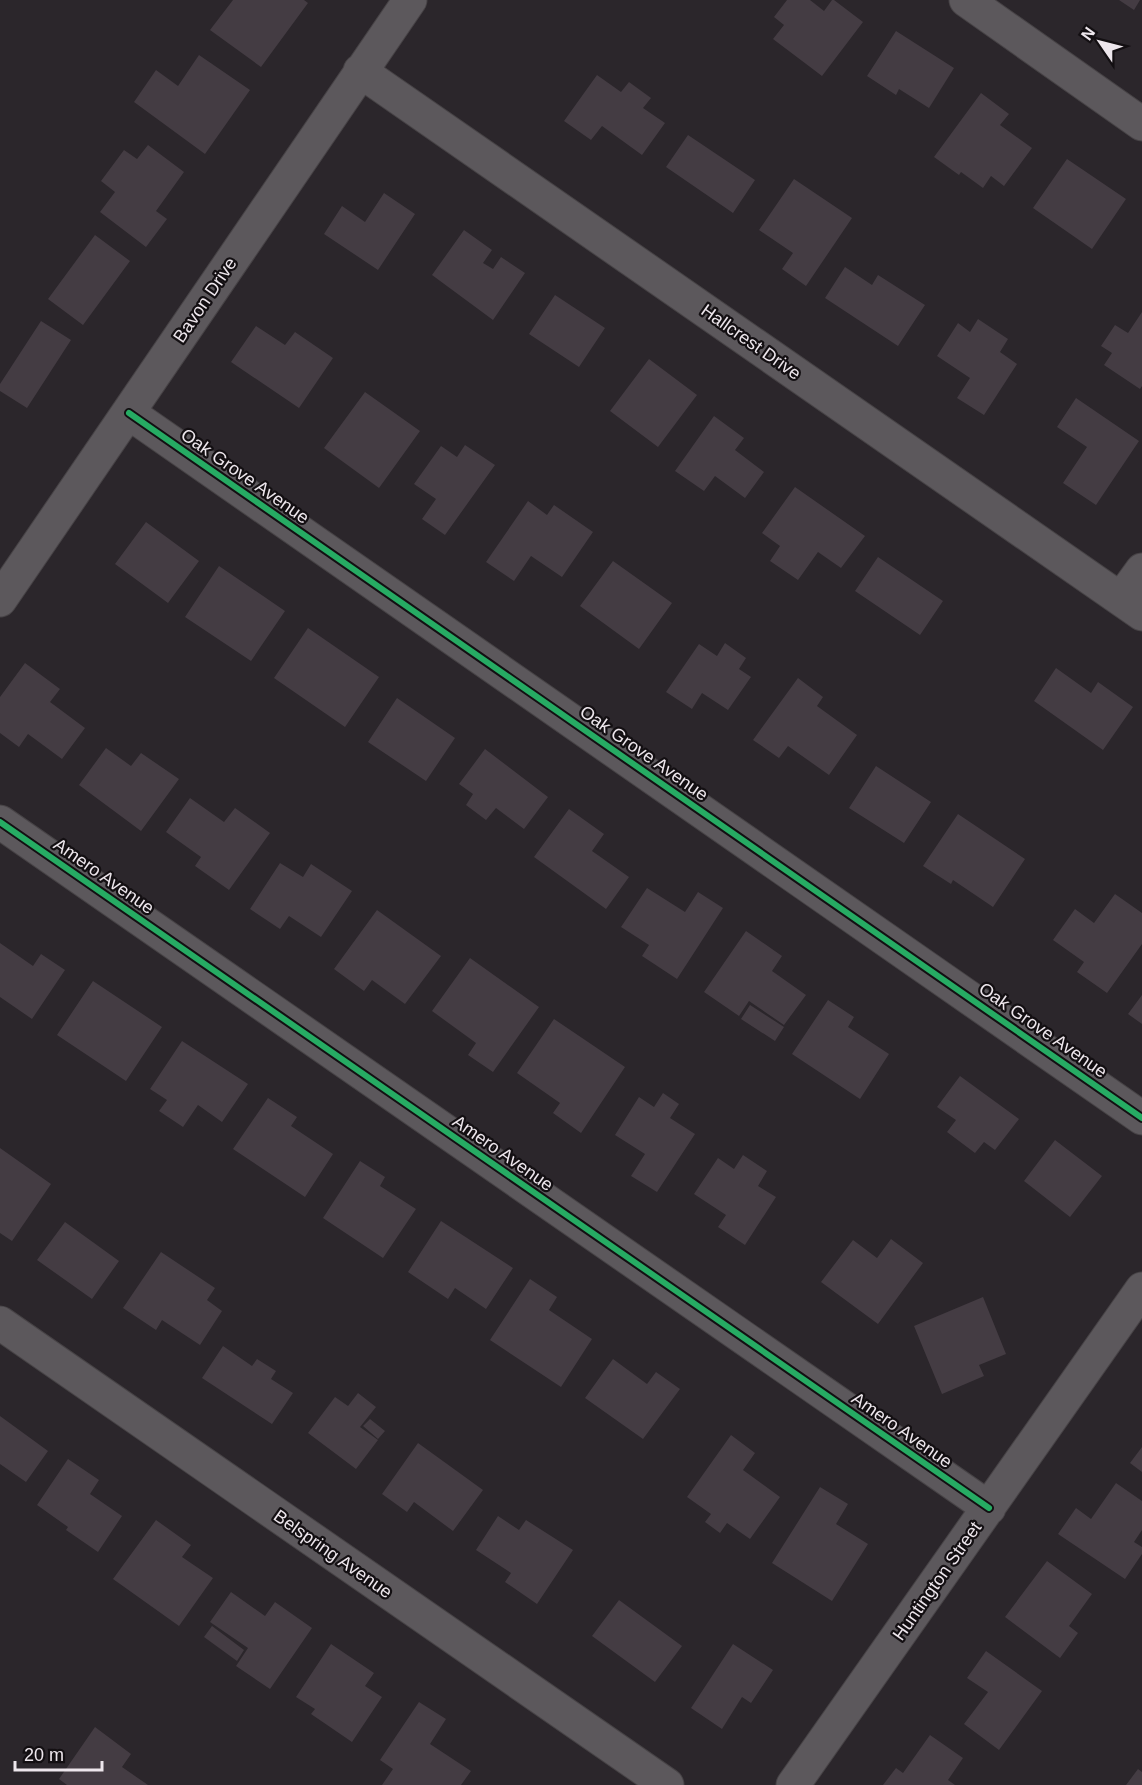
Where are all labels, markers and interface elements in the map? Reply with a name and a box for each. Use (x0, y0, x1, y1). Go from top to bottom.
north arrow (1070, 12, 1130, 72)
text: N (1078, 24, 1098, 43)
street label: Bavon Drive (169, 254, 241, 346)
street label: Hallcrest Drive (697, 300, 805, 384)
street label: Oak Grove Avenue (177, 424, 313, 528)
street label: Oak Grove Avenue (576, 701, 712, 805)
street label: Amero Avenue (50, 834, 158, 918)
street label: Oak Grove Avenue (975, 978, 1111, 1082)
street label: Amero Avenue (449, 1111, 557, 1195)
street label: Amero Avenue (848, 1388, 956, 1472)
street label: Belspring Avenue (270, 1506, 396, 1602)
street label: Huntington Street (889, 1518, 985, 1644)
scale bar (15, 1734, 102, 1772)
text: 20 m (24, 1745, 64, 1765)

